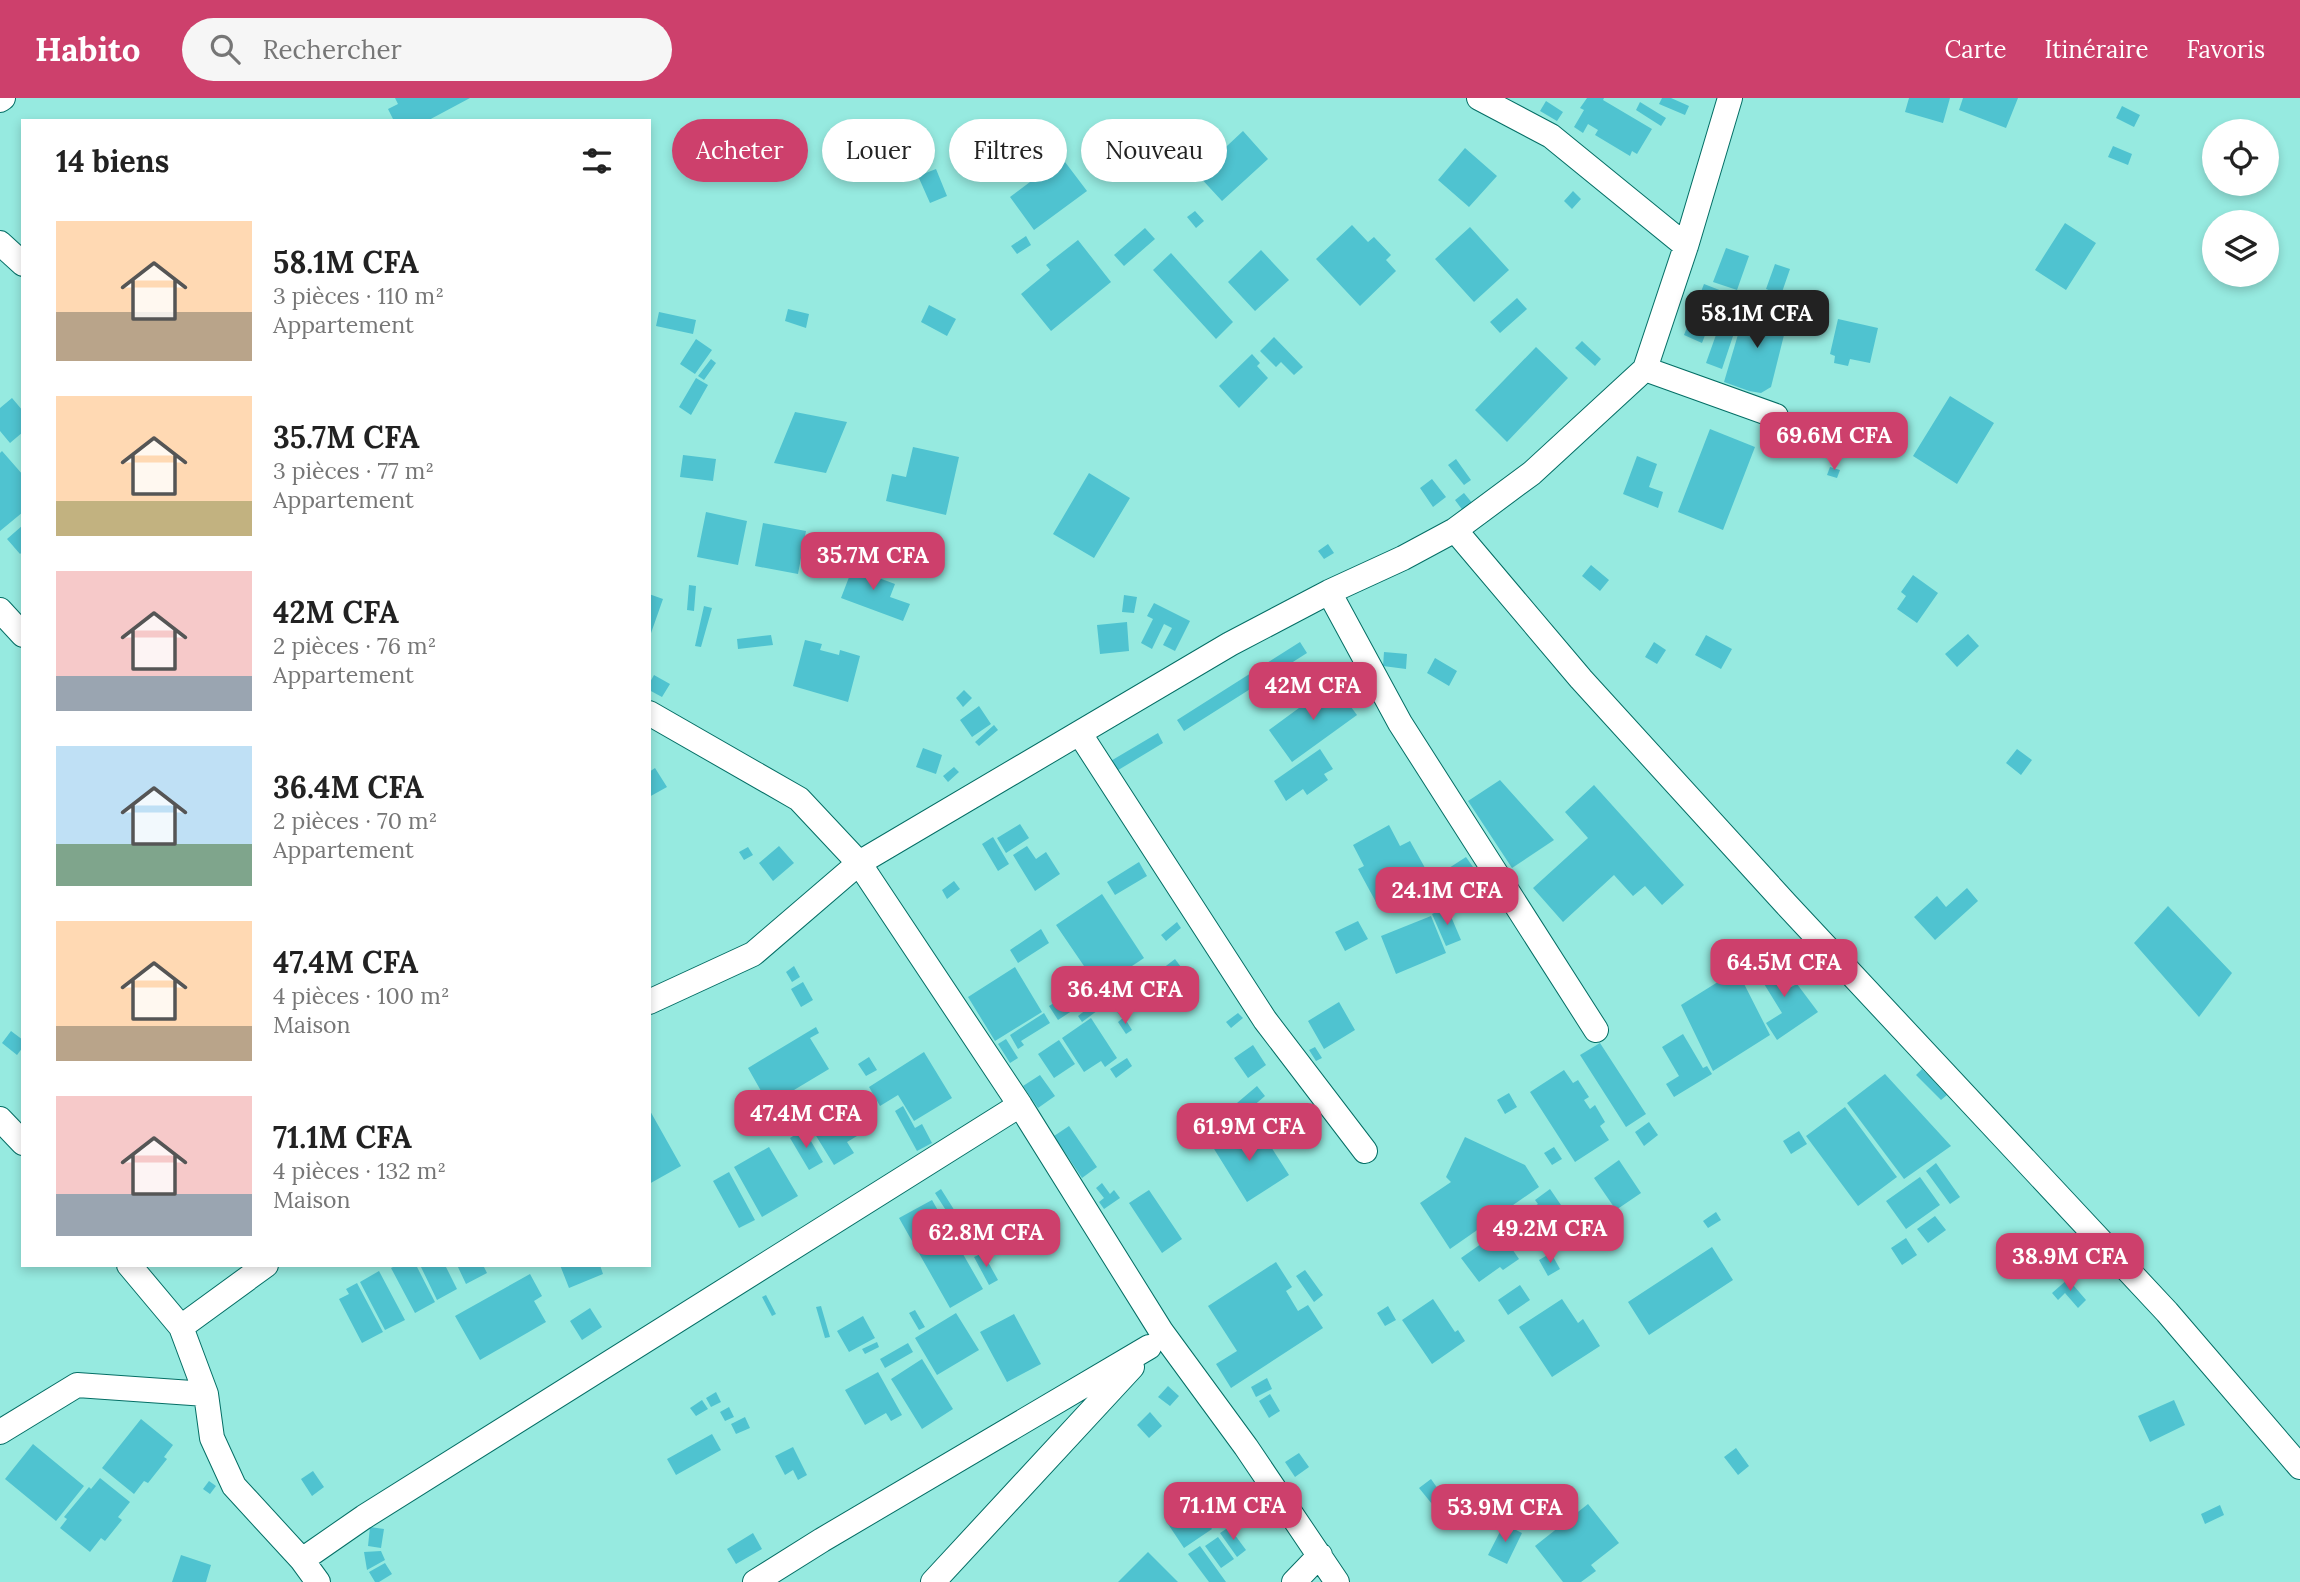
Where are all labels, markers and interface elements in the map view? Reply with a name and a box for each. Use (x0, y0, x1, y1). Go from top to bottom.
search box (182, 18, 672, 81)
text: Habito (35, 28, 140, 70)
icon: search (206, 30, 244, 68)
text: Rechercher (262, 33, 402, 66)
text: Carte (1945, 34, 2007, 65)
text: Itinéraire (2045, 34, 2148, 65)
text: Favoris (2186, 34, 2265, 65)
chip: Acheter (672, 119, 808, 182)
chip: Louer (822, 119, 935, 182)
chip: Filtres (949, 119, 1067, 182)
chip: Nouveau (1081, 119, 1227, 182)
map controls (2202, 119, 2279, 287)
button: locate (2202, 119, 2279, 196)
text: 14 biens (56, 142, 169, 180)
icon: filters (578, 142, 616, 180)
button: layers (2202, 210, 2279, 287)
text: 58.1M CFA (273, 243, 419, 281)
icon: home (112, 249, 196, 333)
text: 3 pièces · 110 m² (273, 281, 444, 310)
pin: 58.1M CFA (1677, 290, 1837, 350)
text: 58.1M CFA (1701, 298, 1813, 327)
text: Appartement (273, 310, 414, 339)
pin: 69.6M CFA (1754, 412, 1914, 472)
text: 35.7M CFA (273, 418, 420, 456)
text: 69.6M CFA (1776, 420, 1892, 449)
icon: home (112, 424, 196, 508)
text: 3 pièces · 77 m² (273, 456, 434, 485)
text: Appartement (273, 485, 414, 514)
pin: 35.7M CFA (793, 532, 953, 592)
text: 35.7M CFA (817, 540, 929, 569)
text: 42M CFA (273, 593, 399, 631)
icon: home (112, 599, 196, 683)
text: 2 pièces · 76 m² (273, 631, 436, 660)
text: Appartement (273, 660, 414, 689)
pin: 42M CFA (1248, 662, 1378, 722)
text: 42M CFA (1265, 670, 1361, 699)
text: 36.4M CFA (273, 768, 424, 806)
icon: home (112, 774, 196, 858)
text: 2 pièces · 70 m² (273, 806, 437, 835)
text: Appartement (273, 835, 414, 864)
pin: 24.1M CFA (1367, 868, 1527, 927)
text: 24.1M CFA (1391, 875, 1503, 904)
pin: 64.5M CFA (1704, 940, 1864, 999)
text: 47.4M CFA (273, 943, 418, 981)
text: 64.5M CFA (1726, 947, 1842, 976)
icon: home (112, 949, 196, 1033)
pin: 36.4M CFA (1045, 967, 1205, 1026)
text: 36.4M CFA (1067, 974, 1183, 1003)
text: 4 pièces · 100 m² (273, 981, 450, 1010)
text: Maison (273, 1010, 351, 1039)
pin: 47.4M CFA (726, 1090, 886, 1150)
text: 47.4M CFA (750, 1098, 862, 1127)
pin: 61.9M CFA (1169, 1104, 1329, 1163)
text: 61.9M CFA (1193, 1111, 1305, 1140)
text: 71.1M CFA (273, 1118, 412, 1156)
icon: home (112, 1124, 196, 1208)
text: 4 pièces · 132 m² (273, 1156, 446, 1185)
text: Maison (273, 1185, 351, 1214)
pin: 49.2M CFA (1470, 1206, 1630, 1265)
pin: 62.8M CFA (906, 1210, 1066, 1269)
text: 49.2M CFA (1493, 1213, 1607, 1242)
text: 62.8M CFA (928, 1217, 1044, 1246)
pin: 38.9M CFA (1990, 1234, 2150, 1293)
text: 38.9M CFA (2012, 1241, 2128, 1270)
pin: 71.1M CFA (1153, 1482, 1313, 1542)
pin: 53.9M CFA (1425, 1484, 1585, 1544)
text: 71.1M CFA (1180, 1490, 1286, 1519)
text: 53.9M CFA (1447, 1492, 1563, 1521)

